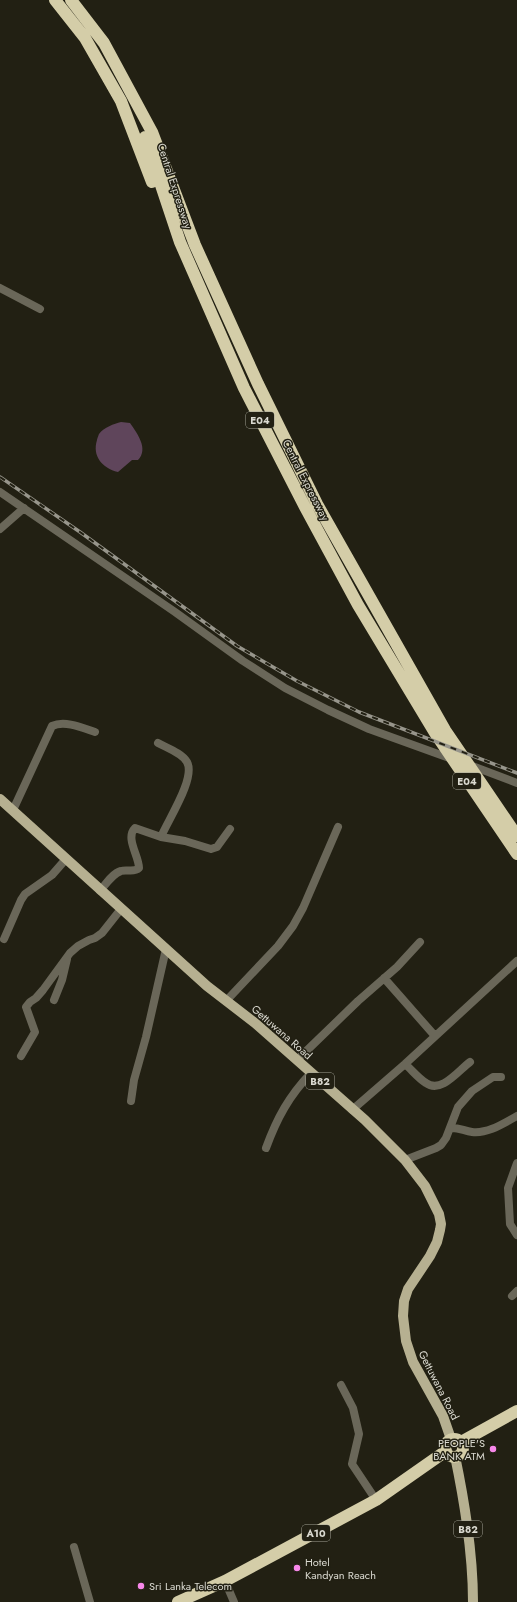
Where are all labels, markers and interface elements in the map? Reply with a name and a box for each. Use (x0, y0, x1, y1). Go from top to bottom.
street label: Central Expressway (154, 141, 196, 231)
road number: E04 (246, 412, 274, 428)
street label: Central Expressway (279, 437, 333, 523)
road number: E04 (453, 773, 481, 789)
street label: Gettuwana Road (248, 1001, 316, 1063)
road number: B82 (306, 1073, 334, 1089)
street label: Gettuwana Road (415, 1347, 463, 1423)
place label: PEOPLE'S BANK ATM (433, 1435, 485, 1464)
marker: PEOPLE'S BANK ATM (488, 1444, 498, 1454)
road number: B82 (454, 1521, 482, 1537)
road number: A10 (302, 1525, 330, 1541)
place label: Hotel Kandyan Reach (305, 1554, 376, 1583)
marker: Hotel Kandyan Reach (292, 1563, 302, 1573)
place label: Sri Lanka Telecom (149, 1578, 232, 1594)
marker: Sri Lanka Telecom (136, 1581, 146, 1591)

